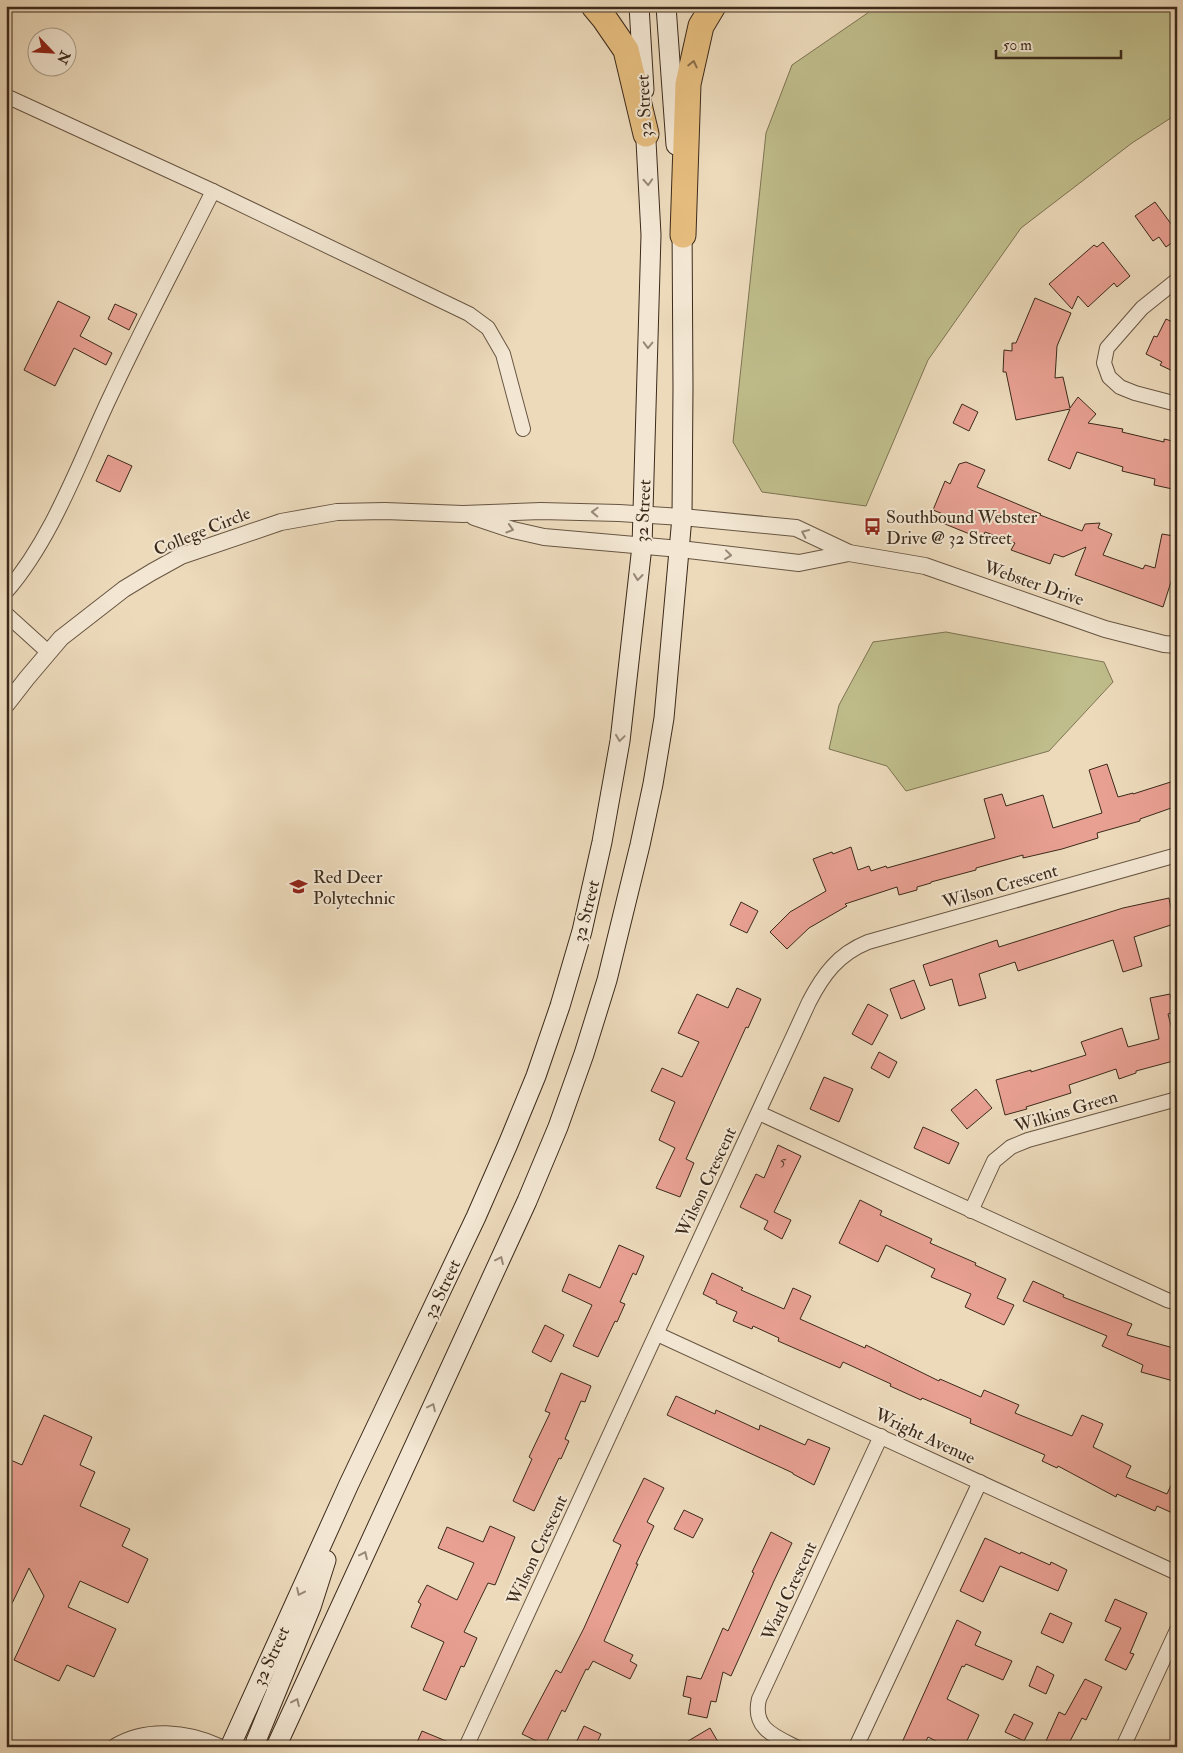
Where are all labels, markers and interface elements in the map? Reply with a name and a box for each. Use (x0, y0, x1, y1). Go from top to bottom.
north arrow (28, 28, 78, 78)
scale bar (996, 28, 1120, 60)
text: 50 m (1003, 36, 1032, 55)
text: N (53, 47, 74, 67)
one-way arrow (687, 60, 697, 69)
street label: 32 Street (631, 74, 658, 138)
one-way arrow (643, 179, 654, 187)
one-way arrow (643, 341, 654, 349)
street label: 32 Street (630, 479, 657, 543)
street label: College Circle (150, 501, 254, 561)
place label: Southbound Webster Drive @ 32 Street (886, 506, 1037, 550)
one-way arrow (591, 507, 599, 518)
bus stop icon: Southbound Webster Drive @ 32 Street (862, 517, 882, 537)
one-way arrow (505, 523, 513, 533)
one-way arrow (801, 528, 810, 539)
one-way arrow (725, 549, 733, 560)
street label: Webster Drive (980, 555, 1087, 611)
one-way arrow (633, 573, 644, 581)
one-way arrow (615, 735, 626, 743)
street label: Wilson Crescent (939, 859, 1061, 914)
place label: Red Deer Polytechnic (313, 866, 395, 910)
school or university icon: Red Deer Polytechnic (289, 877, 309, 897)
street label: 32 Street (568, 878, 605, 945)
street label: Wilkins Green (1011, 1085, 1120, 1138)
street label: Wilson Crescent (671, 1123, 742, 1242)
house number: 5 (780, 1152, 787, 1171)
street label: 32 Street (419, 1256, 466, 1323)
one-way arrow (494, 1256, 505, 1265)
one-way arrow (426, 1403, 437, 1412)
street label: Wright Avenue (870, 1403, 979, 1470)
street label: Wilson Crescent (502, 1491, 573, 1610)
street label: Ward Crescent (756, 1538, 822, 1645)
one-way arrow (358, 1551, 369, 1560)
one-way arrow (295, 1587, 306, 1596)
street label: 32 Street (248, 1623, 295, 1690)
one-way arrow (290, 1699, 300, 1708)

